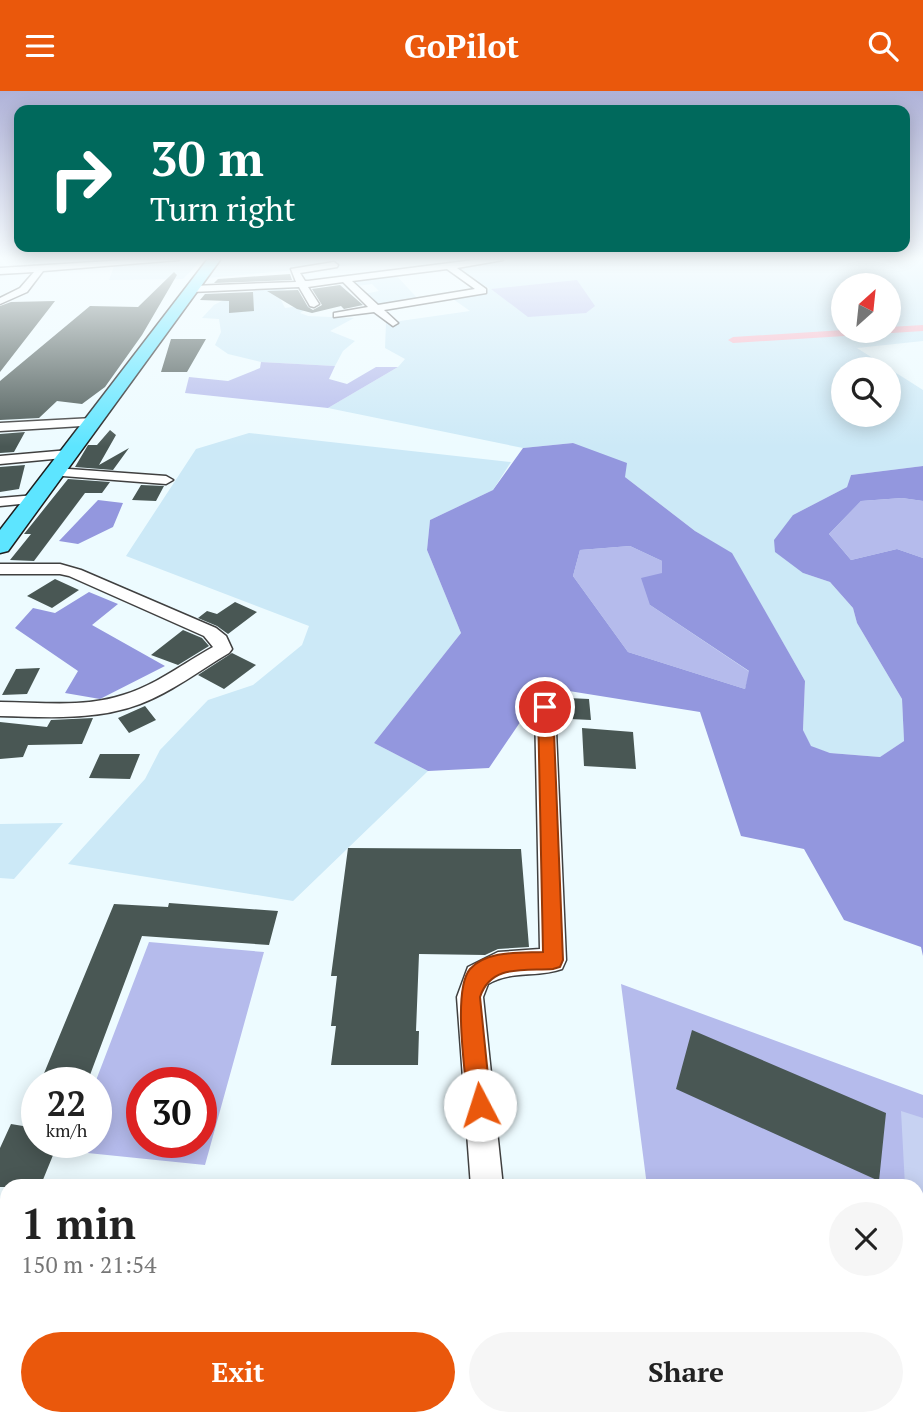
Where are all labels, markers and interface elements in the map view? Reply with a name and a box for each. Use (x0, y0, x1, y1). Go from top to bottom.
text: GoPilot (404, 25, 519, 67)
icon: menu (21, 27, 59, 65)
icon: search (864, 27, 902, 65)
text: 30 m (150, 125, 264, 190)
icon: right (35, 133, 126, 224)
text: Turn right (150, 188, 296, 230)
north arrow (831, 273, 901, 343)
map controls (831, 273, 901, 427)
button: search (831, 357, 901, 427)
pin (515, 677, 575, 737)
icon: arrive (526, 688, 564, 726)
speed limit sign: 30 (126, 1067, 217, 1158)
position arrow (443, 1068, 517, 1142)
text: 22 (47, 1080, 86, 1126)
text: km/h (46, 1118, 87, 1142)
text: 1 min (21, 1195, 136, 1251)
button: close (829, 1202, 903, 1276)
text: 150 m · 21:54 (21, 1249, 156, 1280)
button: Exit (21, 1332, 455, 1412)
button: Share (469, 1332, 903, 1412)

